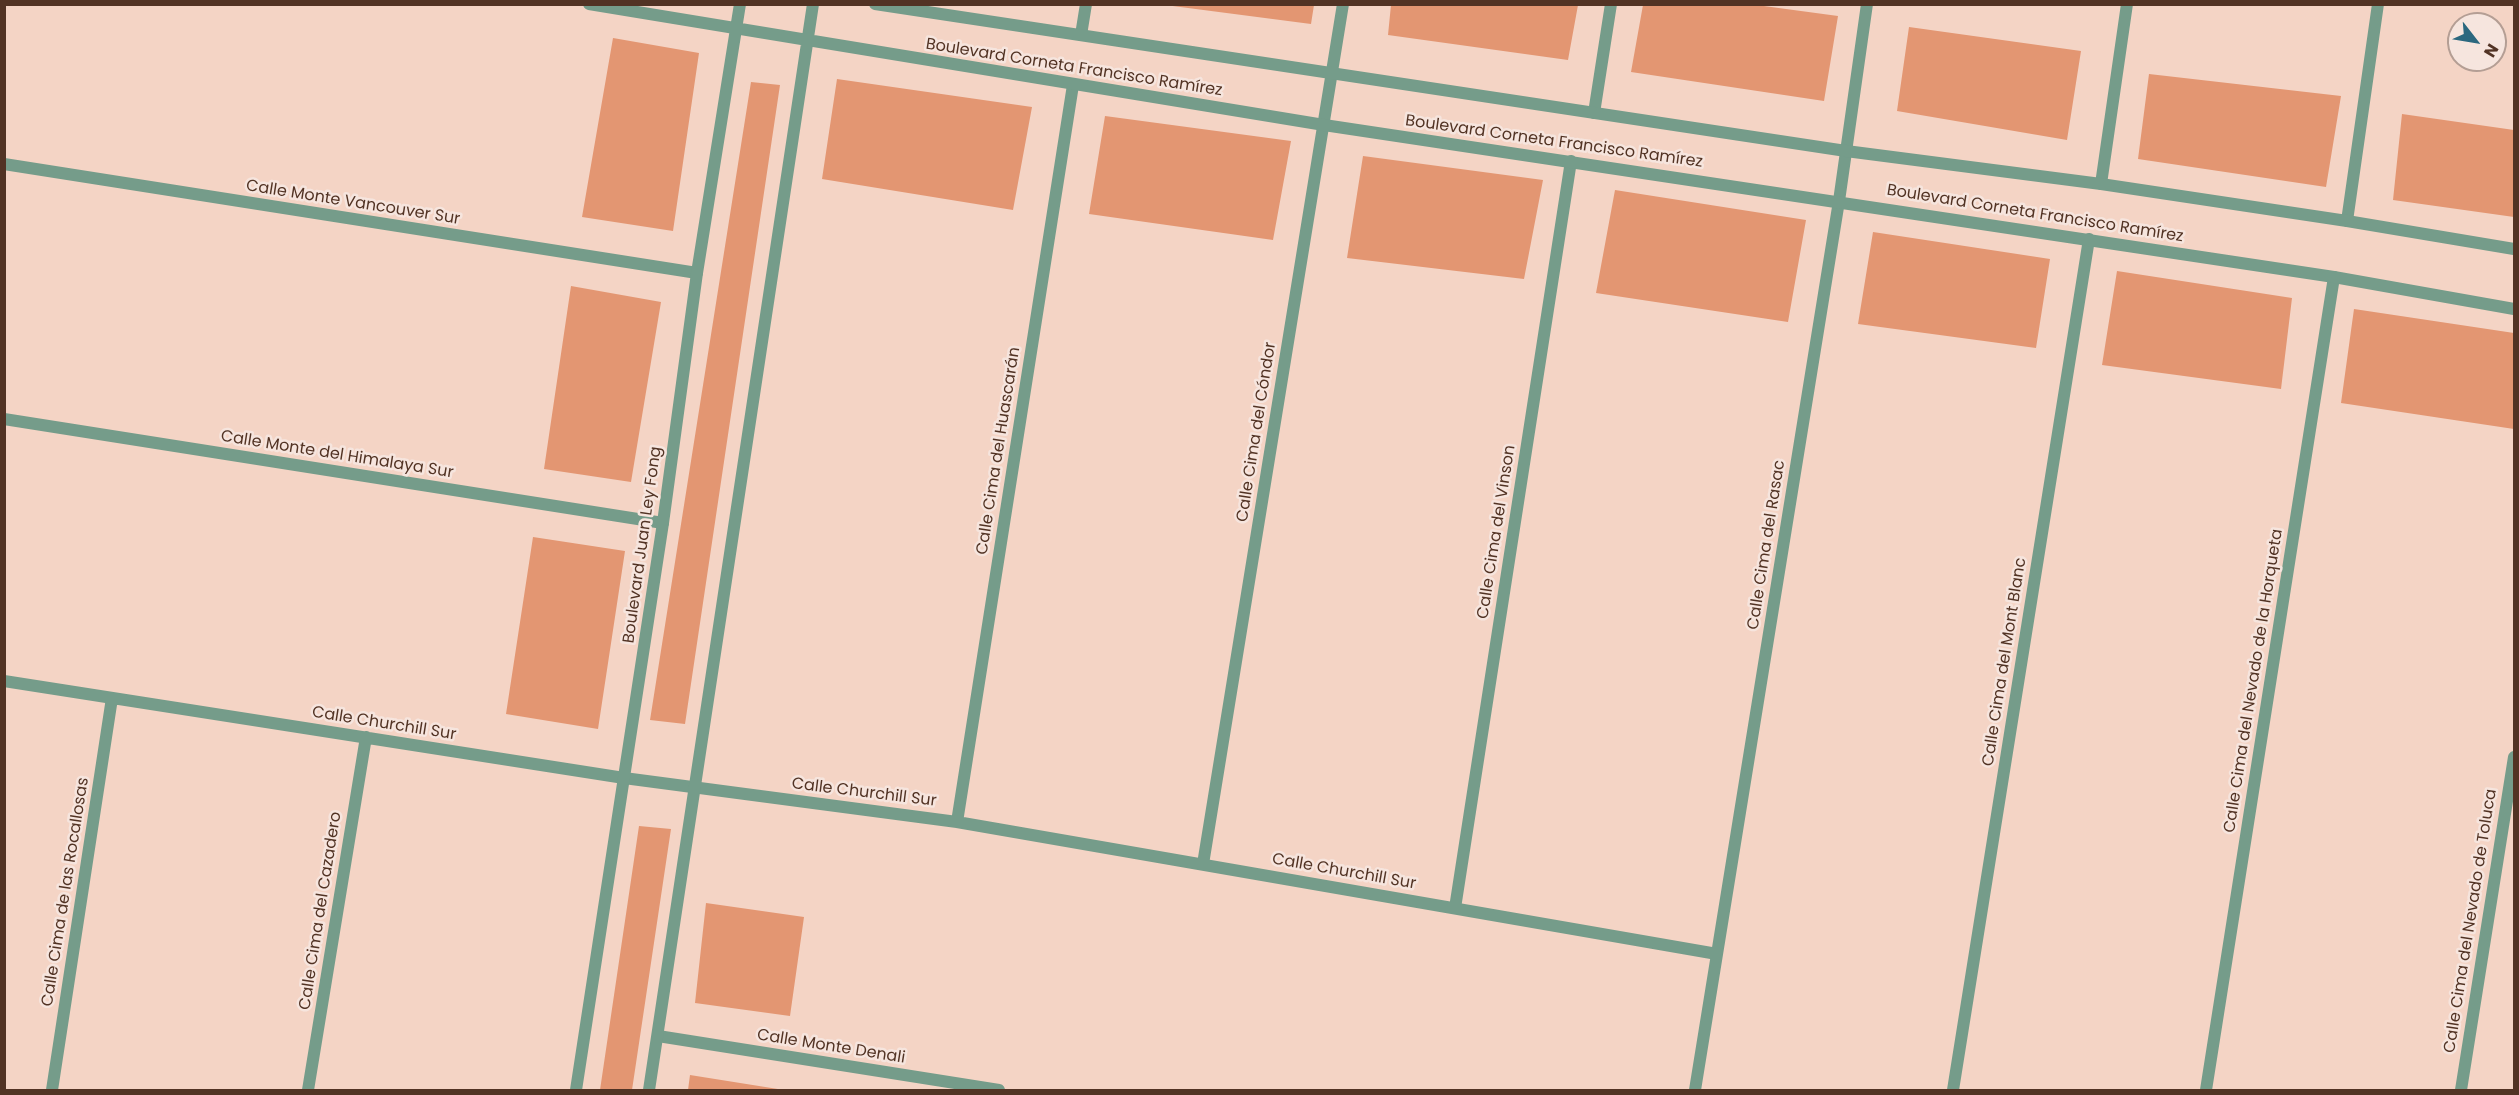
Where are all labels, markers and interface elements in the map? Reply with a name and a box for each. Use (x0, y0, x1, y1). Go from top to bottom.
north arrow (2447, 12, 2507, 72)
street label: Boulevard Corneta Francisco Ramírez (924, 35, 1224, 101)
text: N (2478, 39, 2504, 62)
street label: Boulevard Corneta Francisco Ramírez (1404, 112, 1704, 172)
street label: Calle Monte Vancouver Sur (245, 177, 461, 229)
street label: Boulevard Corneta Francisco Ramírez (1885, 181, 2185, 247)
street label: Calle Cima del Cóndor (1233, 341, 1281, 523)
street label: Calle Cima del Huascarán (973, 346, 1025, 556)
street label: Calle Monte del Himalaya Sur (219, 427, 455, 483)
street label: Calle Cima del Vinson (1474, 444, 1520, 620)
street label: Boulevard Juan Ley Fong (620, 445, 666, 645)
street label: Calle Cima del Rasac (1744, 459, 1790, 631)
street label: Calle Cima del Nevado de la Horqueta (2220, 528, 2288, 834)
street label: Calle Cima del Mont Blanc (1979, 556, 2031, 768)
street label: Calle Churchill Sur (311, 703, 457, 745)
street label: Calle Churchill Sur (791, 775, 937, 811)
street label: Calle Cima de las Rocallosas (38, 776, 94, 1008)
street label: Calle Cima del Nevado de Toluca (2441, 788, 2501, 1054)
street label: Calle Cima del Cazadero (296, 811, 346, 1011)
street label: Calle Churchill Sur (1271, 850, 1417, 894)
street label: Calle Monte Denali (756, 1026, 906, 1068)

